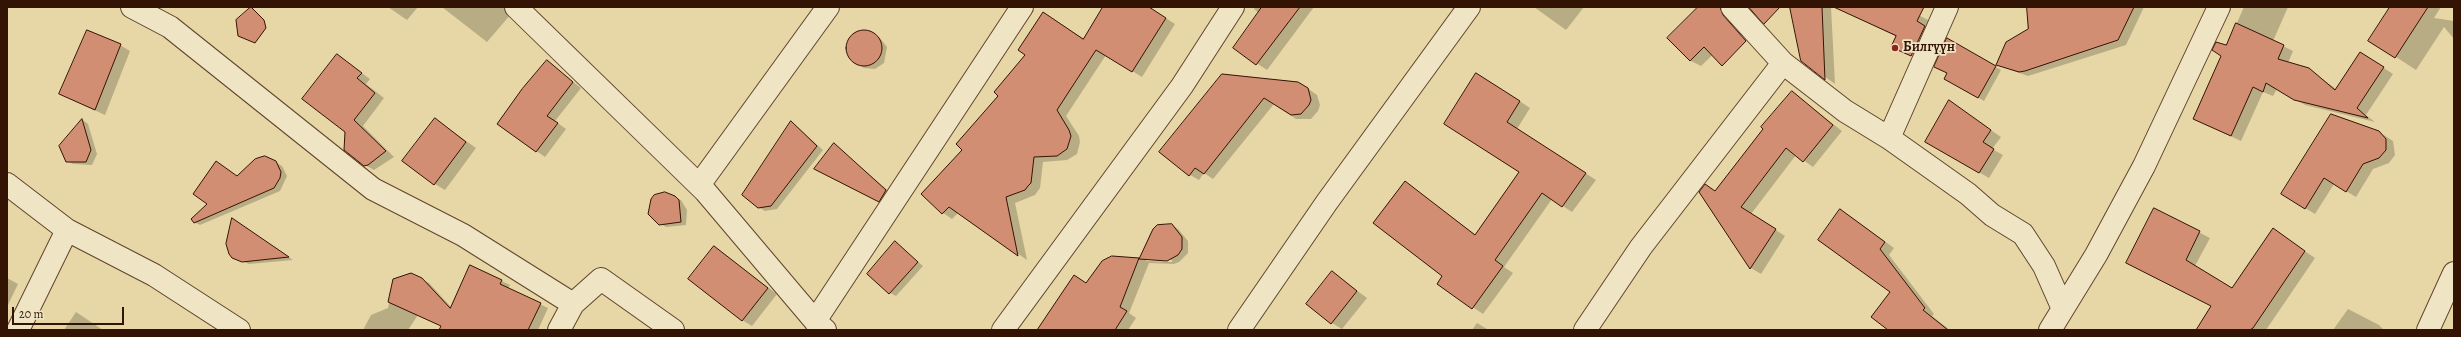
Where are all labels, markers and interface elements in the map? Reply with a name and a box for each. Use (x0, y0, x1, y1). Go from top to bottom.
place label: Билгүүн (1903, 40, 1955, 56)
marker: Билгүүн (1890, 43, 1900, 53)
scale bar (14, 299, 126, 325)
text: 20 m (19, 306, 43, 322)

